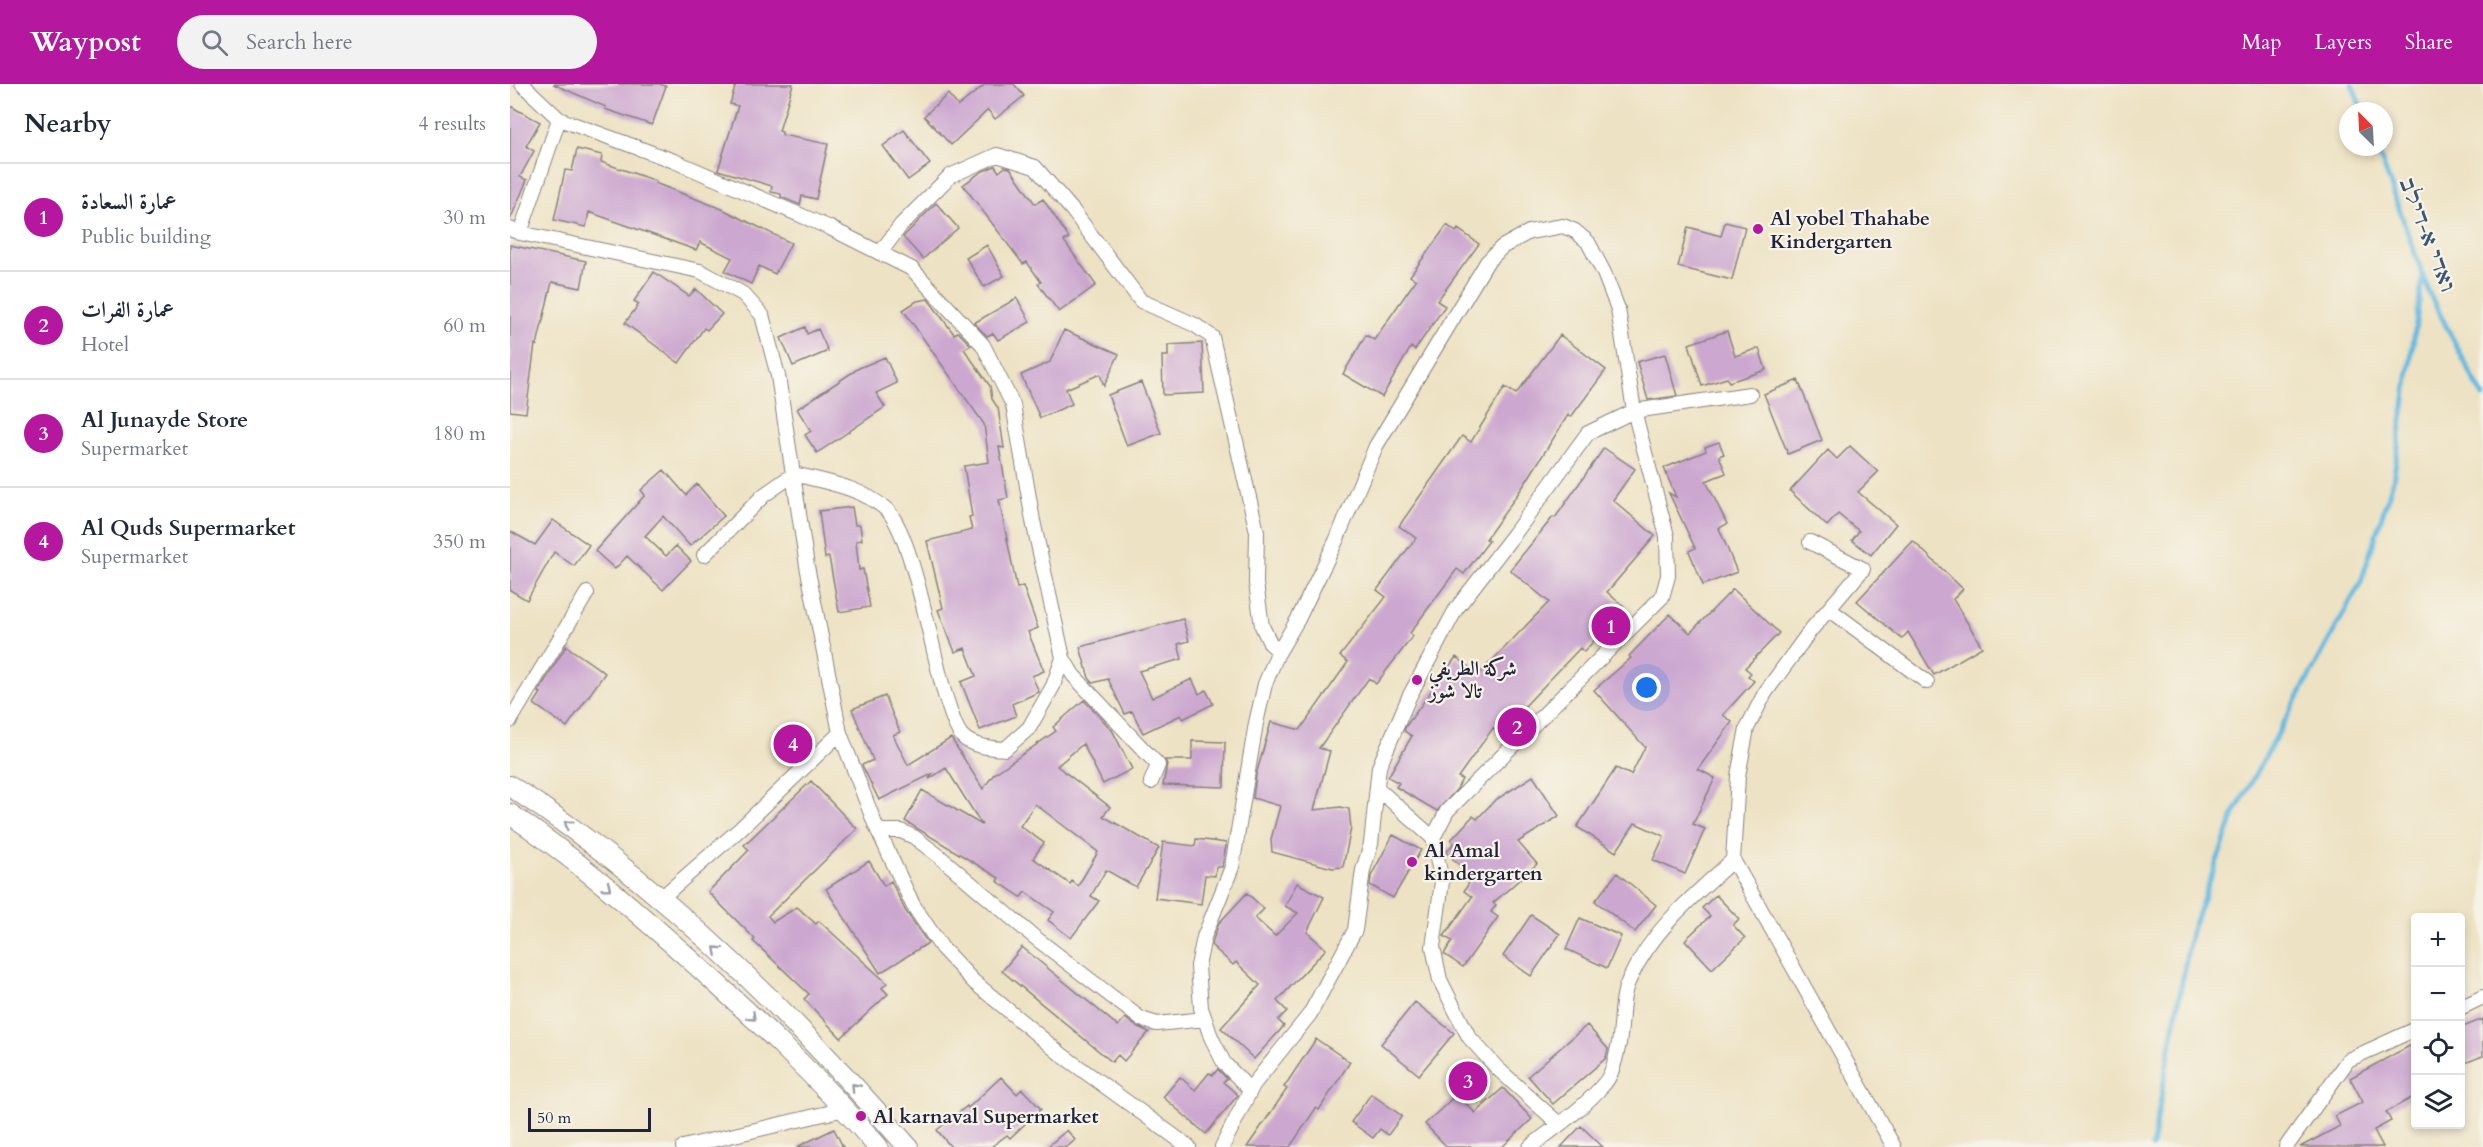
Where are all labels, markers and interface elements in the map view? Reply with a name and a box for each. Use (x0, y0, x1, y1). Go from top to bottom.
search box (177, 15, 597, 69)
text: Waypost (30, 23, 141, 61)
icon: search (198, 26, 231, 59)
text: Search here (246, 27, 353, 57)
text: Map (2242, 28, 2282, 57)
text: Layers (2315, 28, 2372, 57)
text: Share (2405, 28, 2453, 57)
north arrow (2339, 102, 2393, 156)
text: Nearby (24, 106, 112, 141)
text: 4 results (418, 110, 486, 137)
water label: ואדי א-דילב (2392, 174, 2462, 296)
text: عمارة السعادة (81, 187, 177, 217)
text: 1 (38, 204, 49, 231)
text: 30 m (443, 204, 486, 231)
place label: Al yobel Thahabe Kindergarten (1770, 205, 1930, 255)
marker: Al yobel Thahabe Kindergarten (1751, 222, 1765, 236)
text: Public building (81, 223, 211, 250)
text: عمارة الفرات (81, 295, 174, 325)
text: 2 (38, 312, 49, 339)
text: 60 m (443, 312, 486, 339)
text: Hotel (81, 331, 129, 358)
text: Al Junayde Store (81, 405, 248, 435)
text: 3 (38, 420, 49, 447)
text: 180 m (433, 420, 486, 447)
text: Supermarket (81, 435, 188, 462)
text: Al Quds Supermarket (81, 513, 296, 543)
text: 4 (38, 528, 49, 555)
text: 350 m (433, 528, 486, 555)
text: Supermarket (81, 543, 188, 570)
pin: 1 (1592, 604, 1630, 648)
place label: شركة الطريفي تالا شوز (1427, 655, 1517, 705)
marker: شركة الطريفي تالا شوز (1410, 673, 1424, 687)
your location (1632, 673, 1661, 702)
pin: 2 (1498, 704, 1536, 750)
pin: 4 (774, 722, 812, 766)
one-way arrow (564, 821, 575, 832)
place label: Al Amal kindergarten (1424, 837, 1543, 887)
marker: Al Amal kindergarten (1405, 855, 1419, 869)
one-way arrow (600, 879, 611, 890)
map controls (2411, 913, 2465, 1129)
button: + (2411, 913, 2465, 967)
one-way arrow (713, 946, 724, 957)
button: − (2411, 967, 2465, 1021)
one-way arrow (745, 1010, 756, 1021)
button: locate (2411, 1021, 2465, 1075)
pin: 3 (1448, 1058, 1488, 1104)
button: layers (2411, 1075, 2465, 1129)
one-way arrow (851, 1084, 862, 1094)
place label: Al karnaval Supermarket (873, 1103, 1099, 1130)
scale bar (528, 1105, 651, 1132)
text: 50 m (537, 1107, 571, 1129)
marker: Al karnaval Supermarket (854, 1109, 868, 1123)

